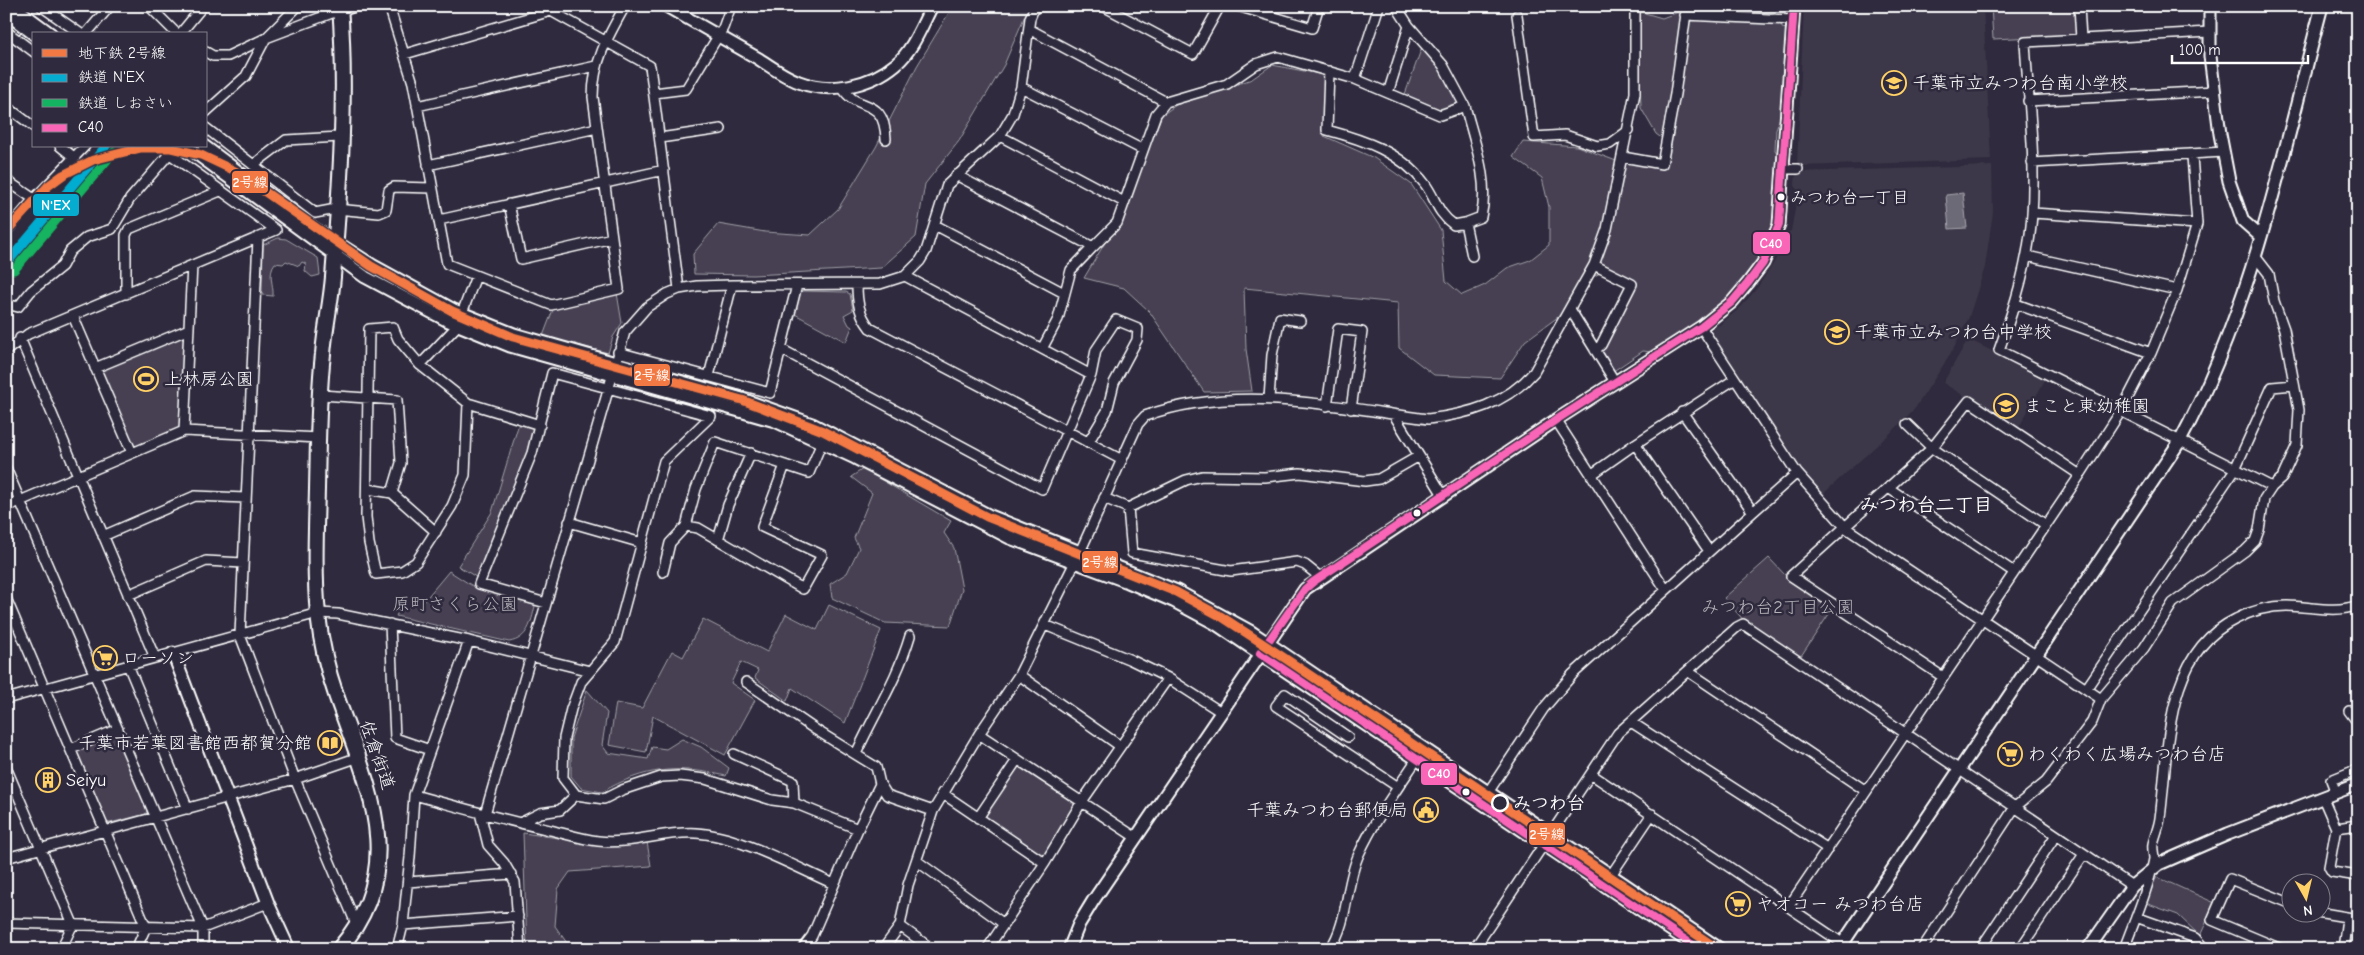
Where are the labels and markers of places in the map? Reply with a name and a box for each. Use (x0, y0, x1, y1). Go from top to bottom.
school or university icon: 千葉市立みつわ台南小学校 (1881, 70, 1907, 96)
place label: 千葉市立みつわ台南小学校 (1912, 73, 2128, 94)
place label: みつわ台一丁目 (1790, 188, 1909, 207)
marker: みつわ台一丁目 (1776, 192, 1786, 202)
school or university icon: 千葉市立みつわ台中学校 (1824, 319, 1850, 345)
place label: 千葉市立みつわ台中学校 (1854, 322, 2052, 343)
sports icon: 上林房公園 (133, 366, 159, 392)
place label: 上林房公園 (164, 369, 254, 390)
school or university icon: まこと東幼稚園 (1993, 393, 2019, 419)
place label: まこと東幼稚園 (2024, 396, 2150, 417)
unlabelled marker (1412, 508, 1422, 518)
supermarket icon: ローソン (92, 645, 118, 671)
place label: ローソン (122, 648, 194, 669)
library icon: 千葉市若葉図書館西都賀分館 (317, 730, 343, 756)
place label: 千葉市若葉図書館西都賀分館 (78, 733, 312, 754)
supermarket icon: わくわく広場みつわ台店 (1997, 741, 2023, 767)
place label: わくわく広場みつわ台店 (2028, 744, 2226, 765)
building icon: Seiyu (35, 767, 61, 793)
place label: Seiyu (66, 770, 106, 791)
unlabelled marker (1461, 787, 1471, 797)
place label: みつわ台 (1513, 793, 1585, 814)
marker: みつわ台 (1491, 794, 1509, 812)
public building icon: 千葉みつわ台郵便局 (1413, 797, 1439, 823)
place label: 千葉みつわ台郵便局 (1246, 800, 1408, 821)
supermarket icon: ヤオコー みつわ台店 (1725, 891, 1751, 917)
place label: ヤオコー みつわ台店 (1756, 894, 1924, 915)

